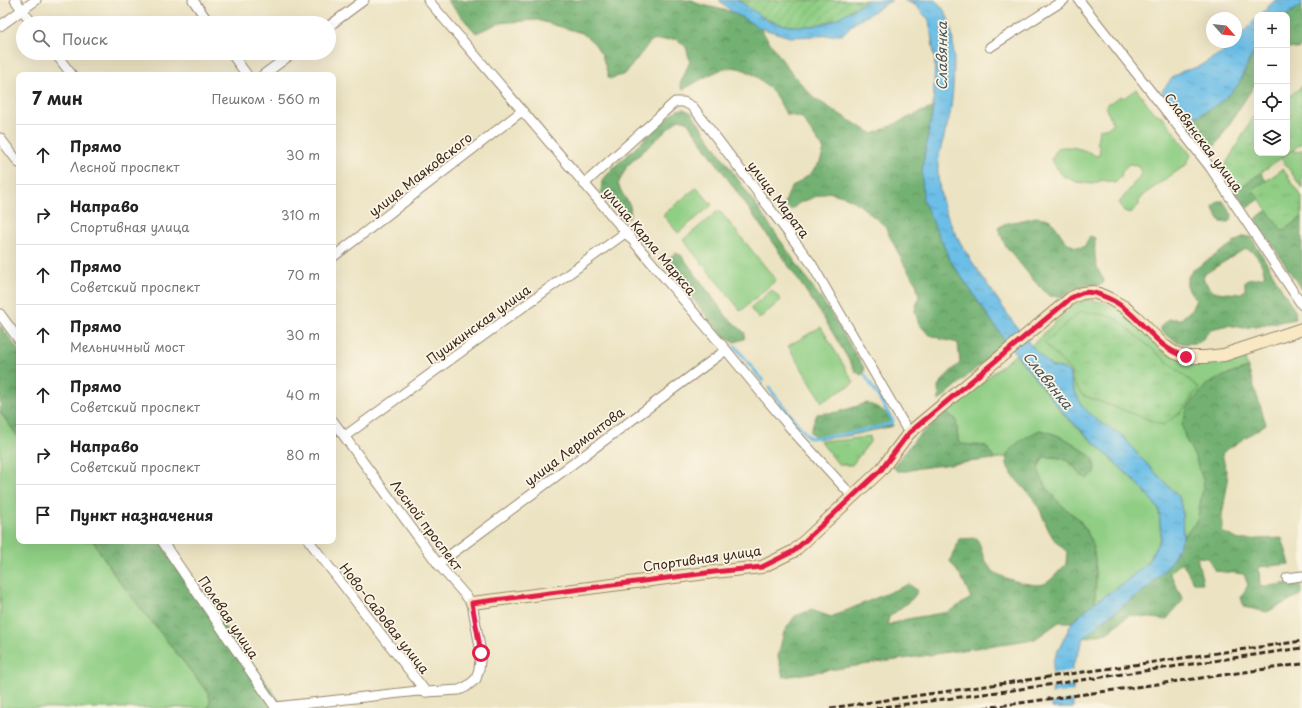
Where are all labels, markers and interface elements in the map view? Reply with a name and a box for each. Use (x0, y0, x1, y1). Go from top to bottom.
north arrow (1206, 12, 1242, 48)
map controls (1254, 12, 1290, 156)
button: + (1254, 12, 1290, 48)
search box (16, 16, 336, 60)
water label: Славянка (931, 20, 952, 90)
icon: search (30, 27, 52, 49)
text: Поиск (62, 27, 108, 50)
button: − (1254, 48, 1290, 84)
button: locate (1254, 84, 1290, 120)
text: 7 мин (32, 85, 83, 111)
text: Пешком · 560 m (212, 89, 320, 108)
street label: Славянская улица (1160, 89, 1248, 196)
button: layers (1254, 120, 1290, 156)
street label: улица Маяковского (364, 128, 476, 220)
text: Прямо (70, 134, 121, 157)
icon: ahead (32, 144, 54, 166)
text: 30 m (286, 145, 320, 164)
street label: улица Марата (744, 156, 815, 242)
text: Лесной проспект (70, 157, 180, 176)
street label: улица Карла Маркса (599, 183, 701, 300)
text: Направо (70, 194, 139, 217)
icon: right (32, 204, 54, 226)
text: 310 m (281, 205, 320, 224)
text: Спортивная улица (70, 217, 189, 236)
text: Прямо (70, 254, 121, 277)
icon: ahead (32, 264, 54, 286)
text: 70 m (287, 265, 320, 284)
text: Советский проспект (70, 277, 200, 296)
street label: Пушкинская улица (422, 279, 535, 368)
text: Прямо (70, 314, 121, 337)
icon: ahead (32, 324, 54, 346)
text: 30 m (286, 325, 320, 344)
text: Мельничный мост (70, 337, 185, 356)
water label: Славянка (1018, 347, 1079, 414)
route end (1177, 348, 1195, 366)
text: Прямо (70, 374, 121, 397)
icon: ahead (32, 384, 54, 406)
text: 40 m (286, 385, 320, 404)
text: Советский проспект (70, 397, 200, 416)
street label: улица Лермонтова (520, 402, 629, 490)
text: Направо (70, 434, 139, 457)
icon: right (32, 444, 54, 466)
text: 80 m (286, 445, 320, 464)
text: Советский проспект (70, 457, 200, 476)
street label: Лесной проспект (386, 476, 468, 575)
text: Пункт назначения (70, 503, 213, 526)
icon: arrive (32, 504, 54, 526)
street label: Спортивная улица (642, 540, 763, 576)
street label: Ново-Садовая улица (336, 559, 435, 678)
street label: Полевая улица (194, 572, 264, 663)
route start (472, 644, 490, 662)

